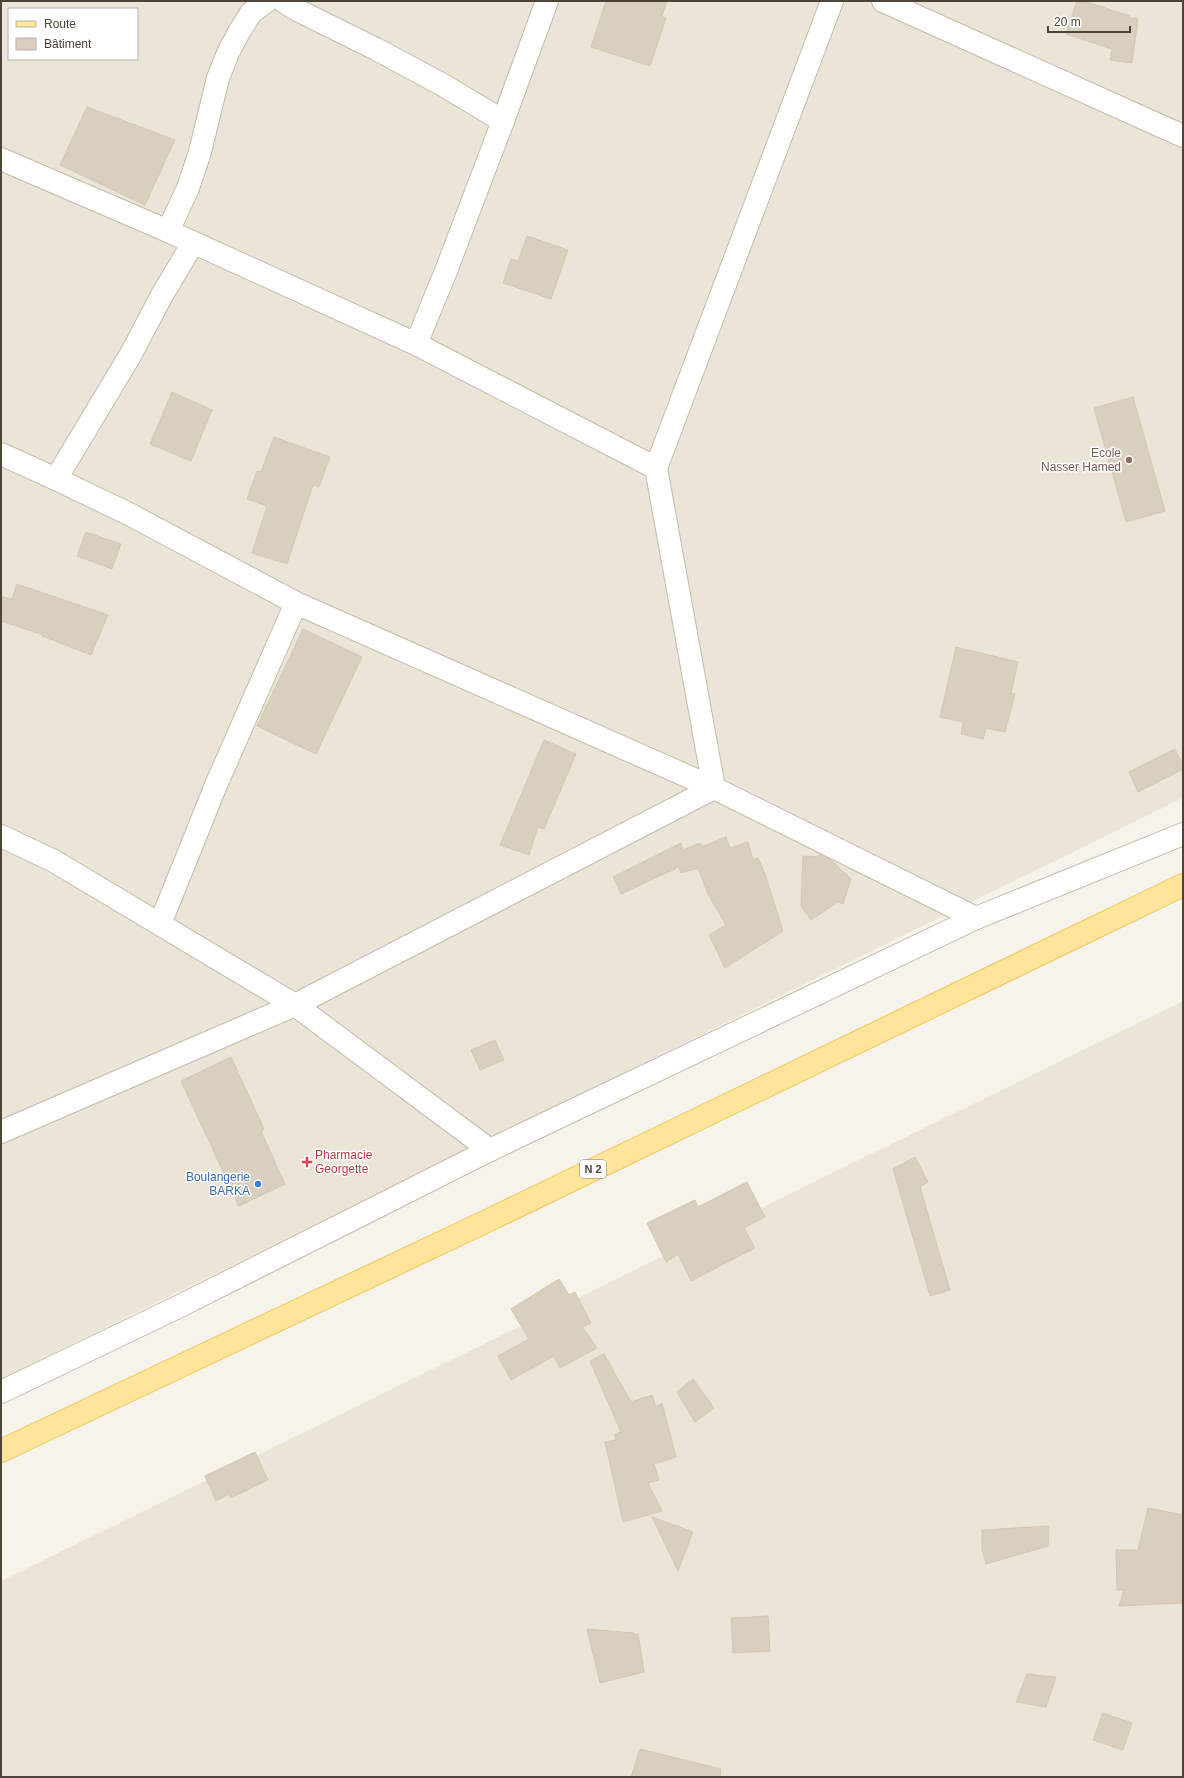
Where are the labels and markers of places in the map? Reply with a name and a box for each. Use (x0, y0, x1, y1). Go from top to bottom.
place label: Ecole Nasser Hamed (1041, 446, 1121, 474)
marker: Ecole Nasser Hamed (1124, 455, 1134, 465)
place label: Pharmacie Georgette (315, 1148, 373, 1176)
marker: Pharmacie Georgette (302, 1157, 312, 1167)
place label: Boulangerie BARKA (186, 1170, 250, 1198)
marker: Boulangerie BARKA (253, 1179, 263, 1189)

